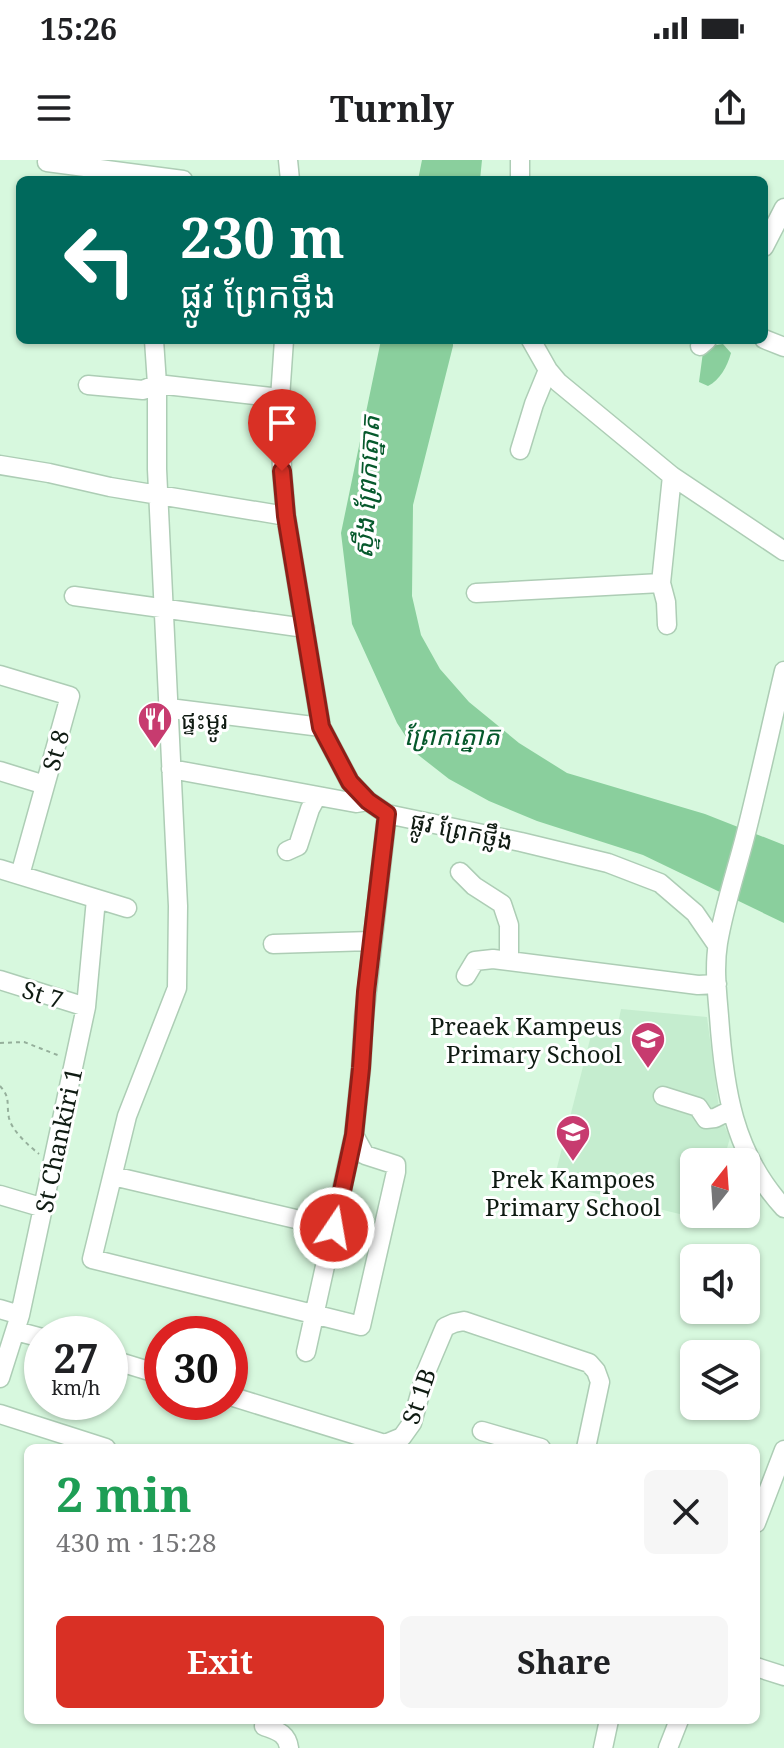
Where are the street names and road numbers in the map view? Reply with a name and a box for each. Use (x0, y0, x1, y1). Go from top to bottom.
street label: St 8 (33, 726, 77, 774)
street label: ផ្លូវ ព្រែកថ្លឹង (406, 803, 516, 864)
street label: St 7 (18, 972, 68, 1016)
street label: St Chankiri 1 (27, 1065, 89, 1215)
street label: St 1B (393, 1364, 443, 1428)

